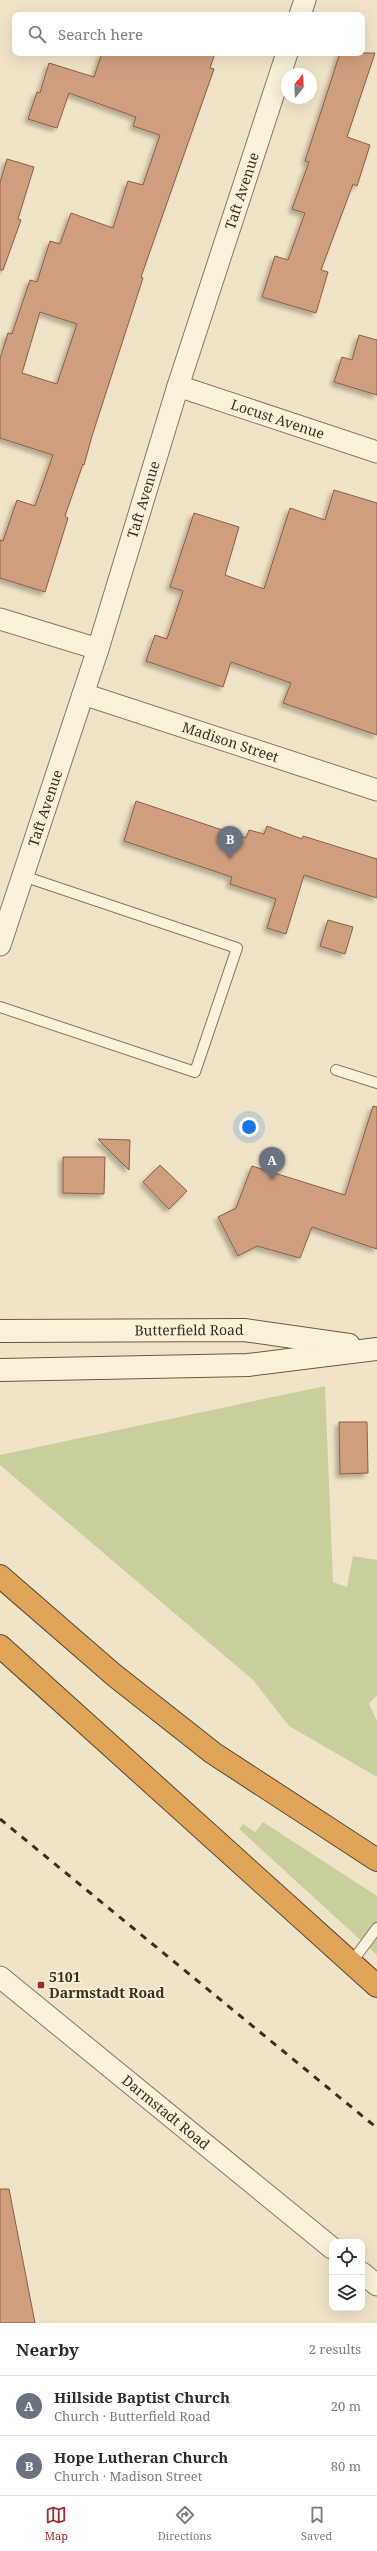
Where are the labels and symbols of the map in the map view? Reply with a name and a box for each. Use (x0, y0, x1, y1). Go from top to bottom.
north arrow (281, 68, 317, 104)
street label: Taft Avenue (220, 150, 263, 232)
street label: Locust Avenue (229, 394, 327, 443)
street label: Taft Avenue (122, 458, 164, 540)
street label: Madison Street (180, 717, 281, 766)
street label: Taft Avenue (23, 767, 66, 849)
pin: B (217, 826, 243, 859)
your location (239, 1117, 259, 1137)
pin: A (259, 1147, 285, 1180)
street label: Butterfield Road (134, 1320, 244, 1339)
place label: 5101 Darmstadt Road (49, 1967, 165, 2002)
marker: 5101 Darmstadt Road (36, 1980, 46, 1990)
street label: Darmstadt Road (118, 2070, 214, 2154)

